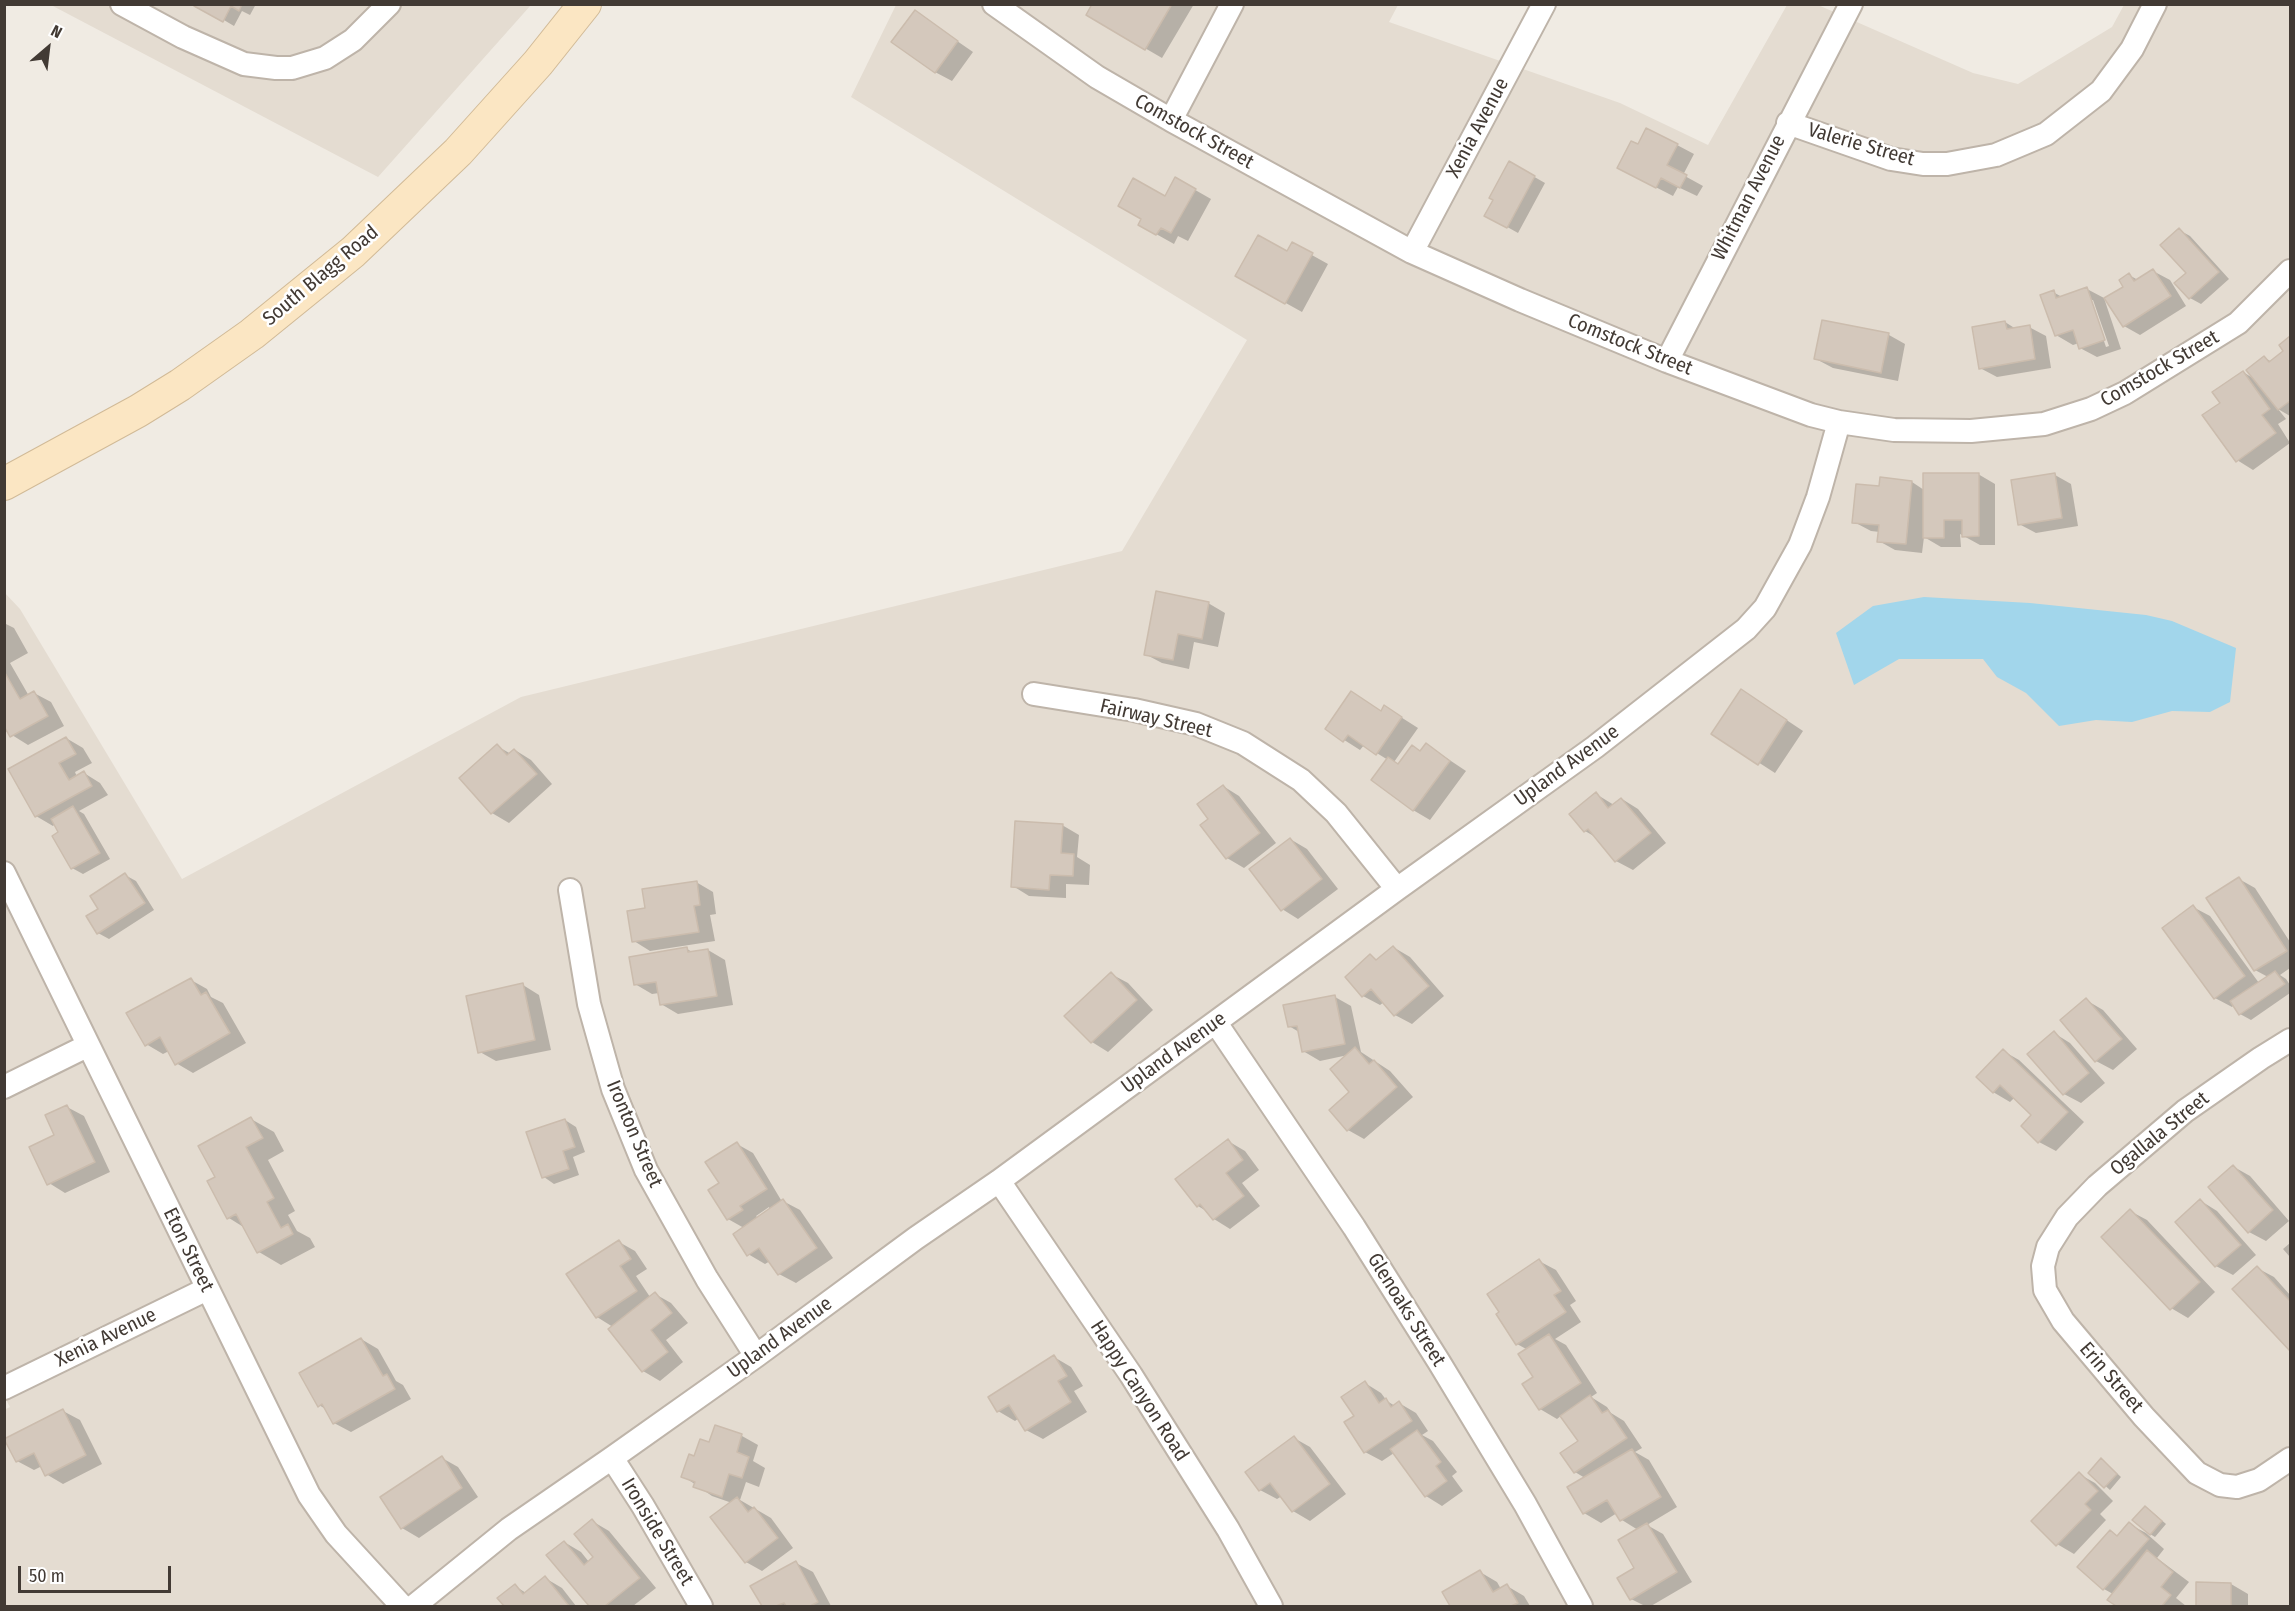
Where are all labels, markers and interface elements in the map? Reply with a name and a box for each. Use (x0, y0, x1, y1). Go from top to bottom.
north arrow (18, 18, 78, 78)
text: N (48, 21, 65, 42)
street label: Xenia Avenue (1442, 74, 1514, 182)
street label: Comstock Street (1130, 89, 1258, 175)
street label: Valerie Street (1805, 118, 1917, 172)
street label: Whitman Avenue (1707, 131, 1791, 265)
street label: South Blagg Road (258, 221, 384, 331)
street label: Comstock Street (1564, 309, 1696, 381)
street label: Comstock Street (2097, 325, 2223, 413)
street label: Fairway Street (1098, 694, 1214, 744)
street label: Upland Avenue (1510, 720, 1624, 812)
street label: Upland Avenue (1117, 1007, 1231, 1099)
street label: Ironton Street (601, 1077, 667, 1191)
street label: Ogallala Street (2106, 1087, 2214, 1181)
street label: Eton Street (157, 1204, 219, 1296)
street label: Glenoaks Street (1362, 1249, 1450, 1371)
street label: Upland Avenue (723, 1292, 837, 1384)
street label: Xenia Avenue (52, 1303, 160, 1373)
street label: Happy Canyon Road (1085, 1316, 1193, 1466)
street label: Erin Street (2074, 1338, 2148, 1418)
street label: Ironside Street (616, 1474, 698, 1590)
scale bar (21, 1554, 174, 1592)
text: 50 m (29, 1565, 65, 1587)

